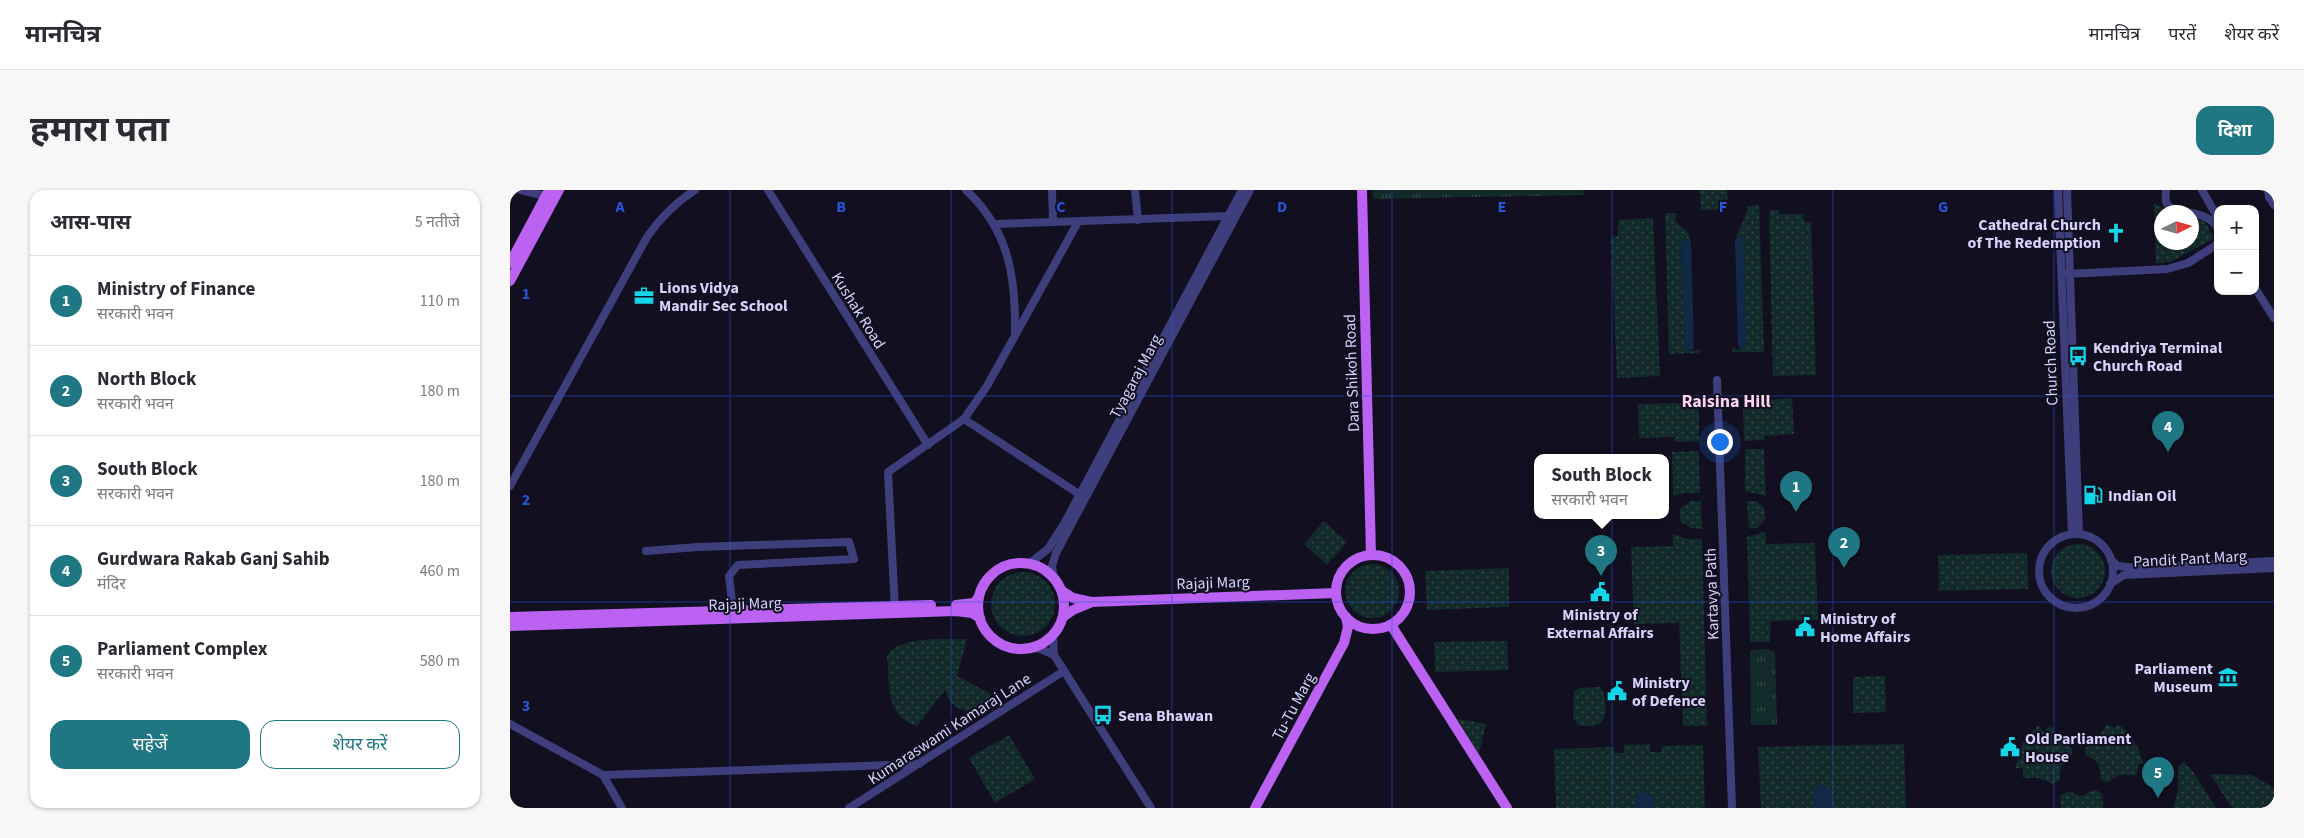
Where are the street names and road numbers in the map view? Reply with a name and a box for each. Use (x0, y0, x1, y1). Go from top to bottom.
street label: Kushak Road (826, 268, 890, 353)
street label: Dara Shikoh Road (1339, 314, 1365, 432)
street label: Church Road (2039, 320, 2063, 406)
street label: Tyagaraj Marg (1104, 330, 1167, 423)
street label: Pandit Pant Marg (2133, 545, 2247, 573)
street label: Kartavya Path (1699, 547, 1725, 640)
street label: Rajaji Marg (1176, 571, 1250, 595)
street label: Rajaji Marg (708, 592, 782, 616)
street label: Kumaraswami Kamaraj Lane (864, 668, 1035, 790)
street label: Tu-Tu Marg (1267, 669, 1321, 744)

